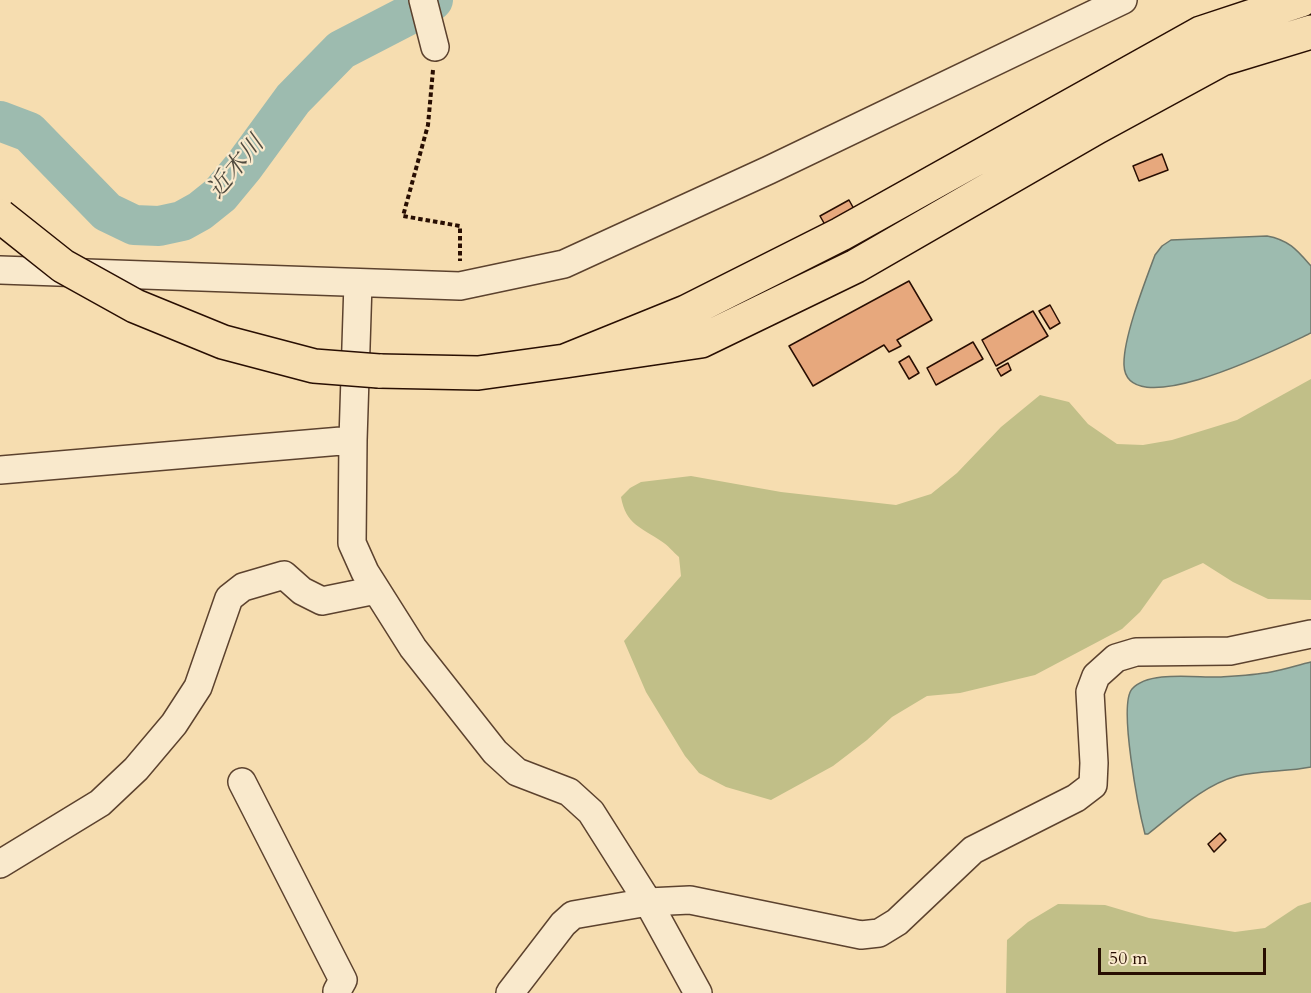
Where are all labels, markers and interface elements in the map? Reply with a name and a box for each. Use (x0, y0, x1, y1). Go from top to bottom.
water label: 近木川 (203, 131, 271, 205)
scale bar (1101, 936, 1269, 974)
text: 50 m (1109, 946, 1148, 971)

